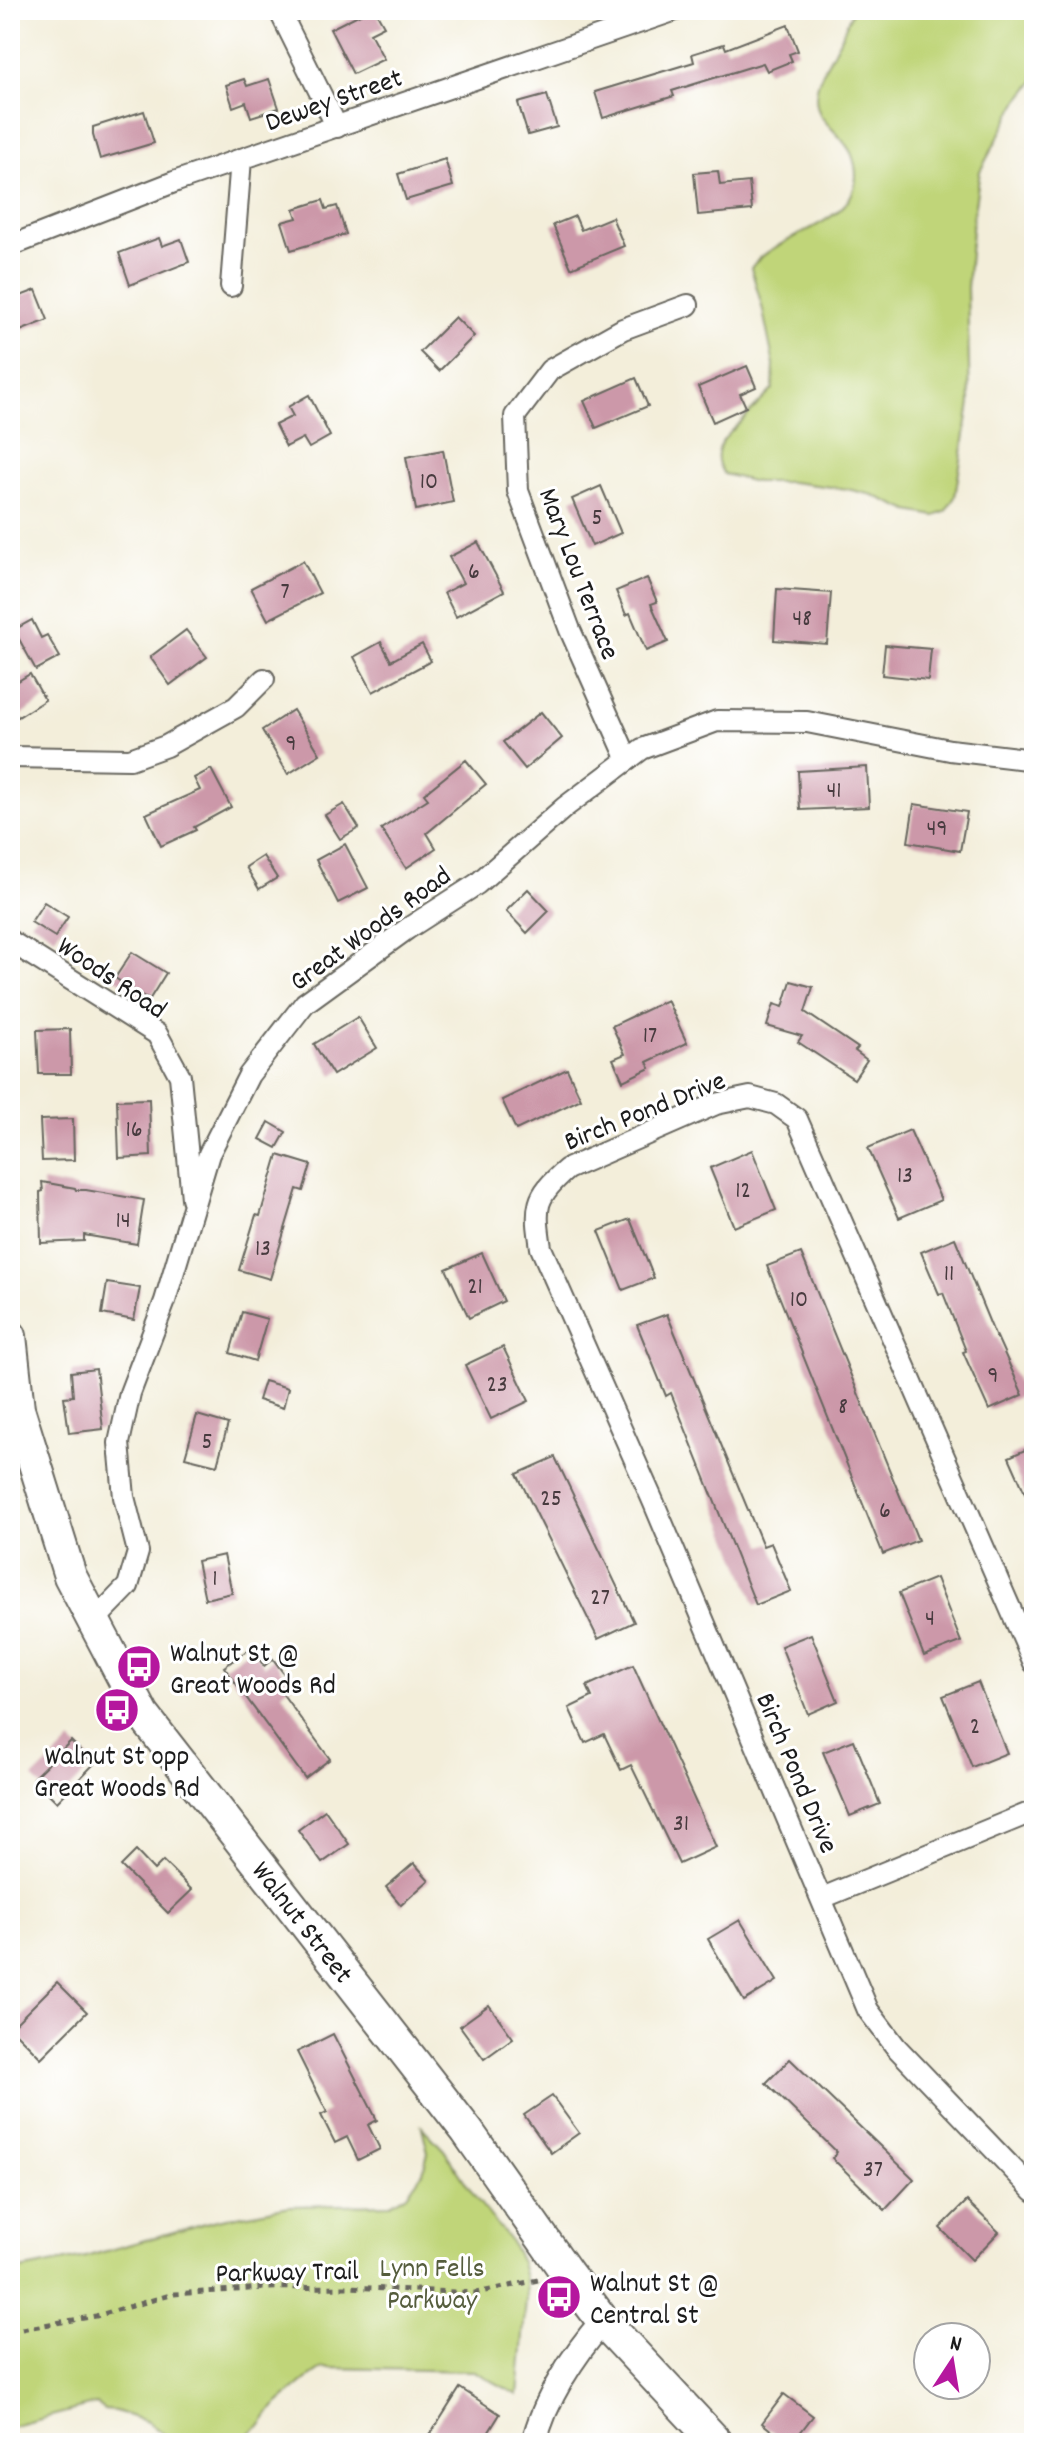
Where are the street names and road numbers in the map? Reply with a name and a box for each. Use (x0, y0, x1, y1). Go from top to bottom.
street label: Dewey Street (261, 61, 409, 145)
street label: Mary Lou Terrace (525, 483, 627, 666)
street label: Great Woods Road (283, 859, 461, 1003)
street label: Woods Road (47, 929, 173, 1032)
street label: Birch Pond Drive (559, 1063, 733, 1164)
street label: Birch Pond Drive (743, 1687, 846, 1860)
street label: Walnut Street (239, 1854, 361, 1994)
street label: Parkway Trail (215, 2254, 359, 2296)

